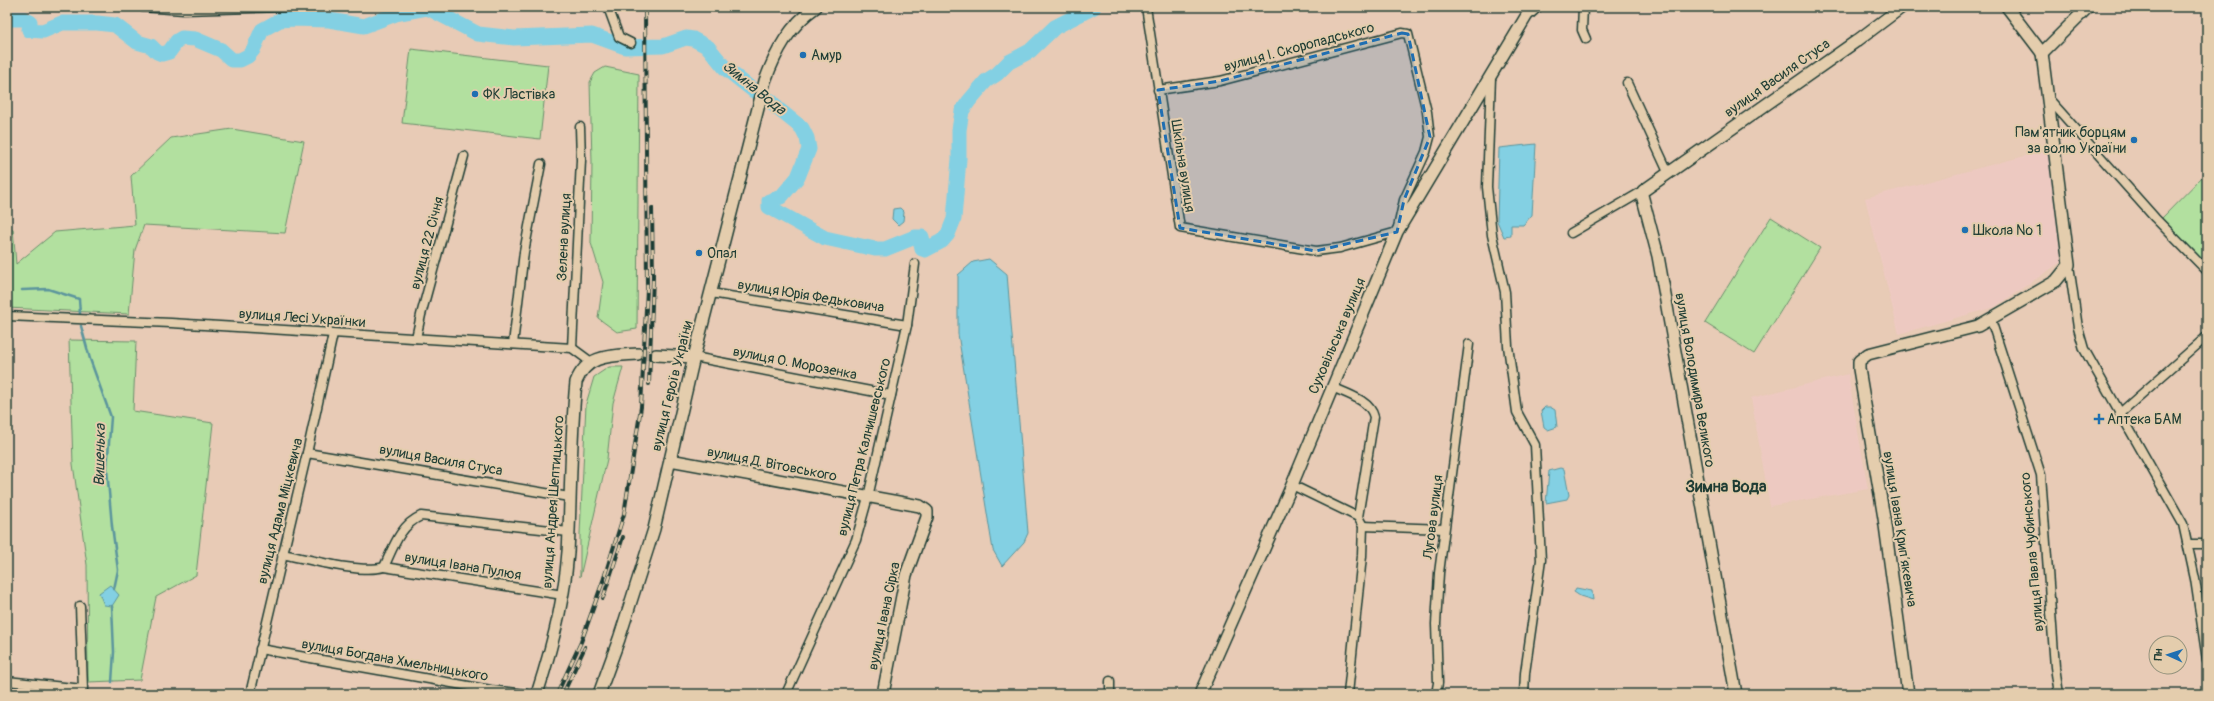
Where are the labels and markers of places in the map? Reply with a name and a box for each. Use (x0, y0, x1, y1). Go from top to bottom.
place label: Амур (811, 47, 842, 64)
marker: Амур (798, 50, 808, 60)
place label: ФК Ластівка (483, 86, 555, 103)
marker: ФК Ластівка (470, 89, 480, 99)
place label: Пам'ятник борцям за волю України (2015, 124, 2126, 157)
marker: Пам'ятник борцям за волю України (2129, 135, 2139, 145)
place label: Школа № 1 (1973, 222, 2042, 239)
marker: Школа № 1 (1960, 225, 1970, 235)
place label: Опал (707, 245, 737, 262)
marker: Опал (694, 248, 704, 258)
place label: Аптека БАМ (2107, 411, 2181, 428)
marker: Аптека БАМ (2094, 414, 2104, 424)

